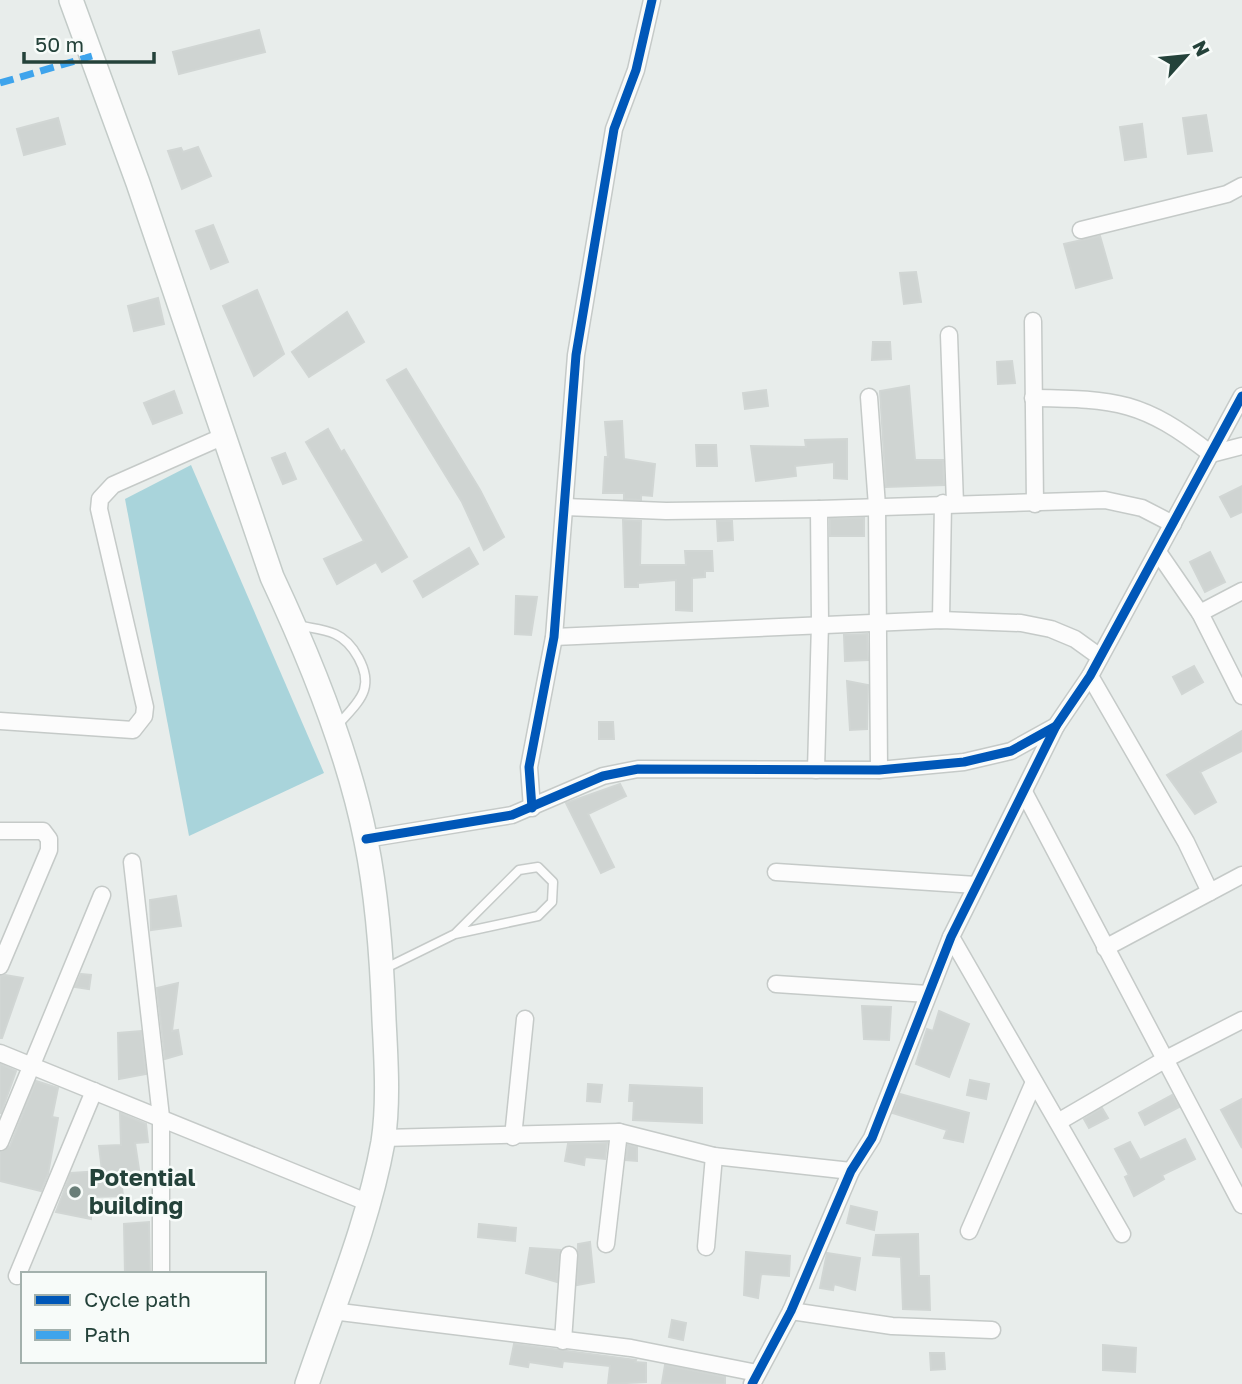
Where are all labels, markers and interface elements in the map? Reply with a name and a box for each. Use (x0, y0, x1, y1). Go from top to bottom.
scale bar (24, 21, 154, 65)
north arrow (1151, 21, 1221, 91)
text: 50 m (35, 31, 84, 57)
text: N (1188, 36, 1215, 60)
place label: Potential building (89, 1162, 196, 1219)
marker: Potential building (67, 1184, 83, 1200)
legend (21, 1272, 266, 1363)
text: Cycle path (84, 1286, 191, 1312)
text: Path (84, 1321, 131, 1347)

